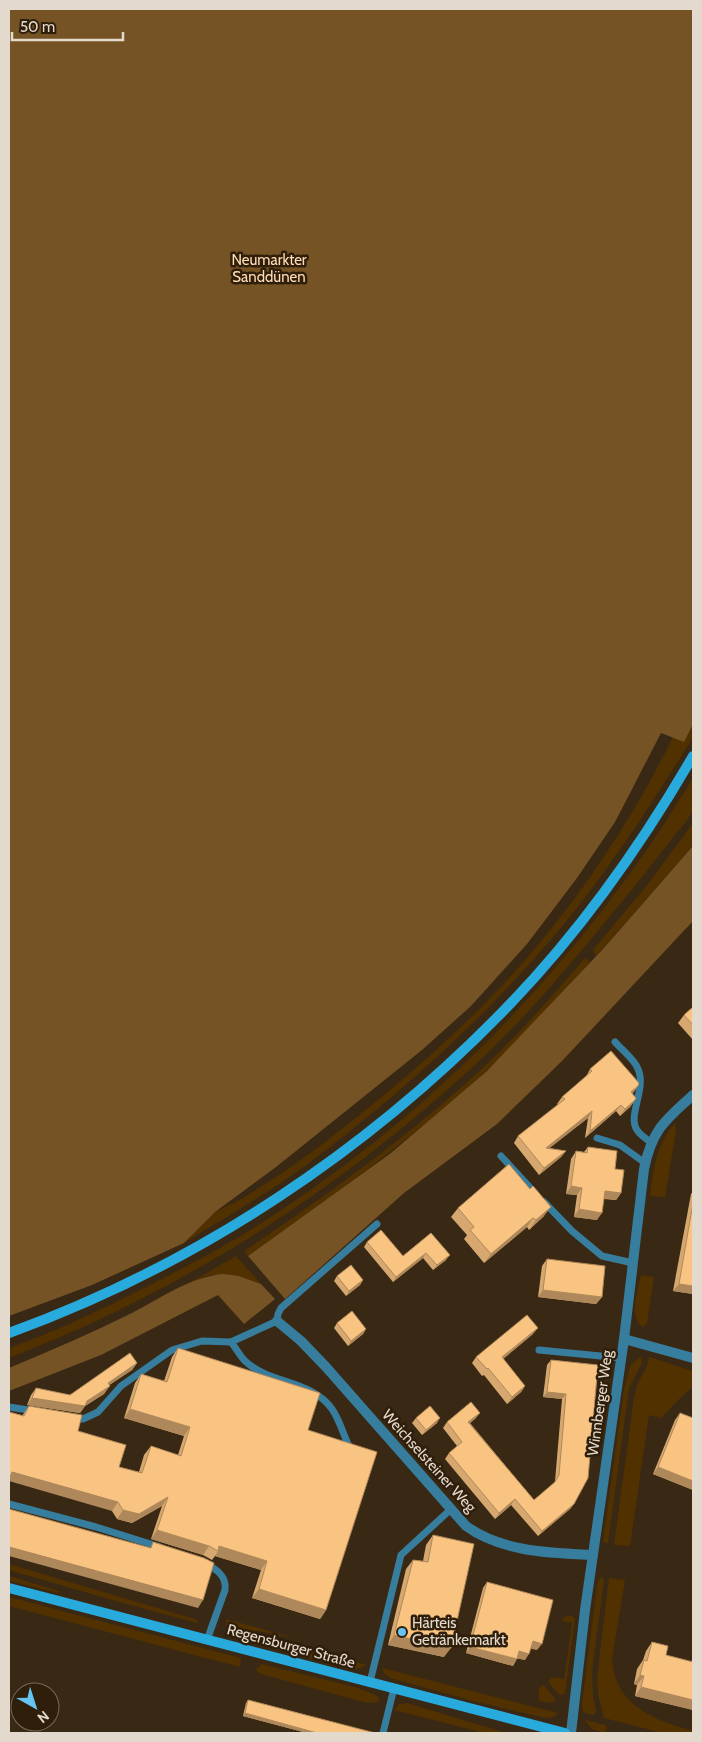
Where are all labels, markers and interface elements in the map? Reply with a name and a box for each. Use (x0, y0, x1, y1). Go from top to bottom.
scale bar (12, 10, 124, 42)
text: 50 m (20, 18, 55, 36)
park label: Neumarkter Sanddünen (231, 251, 307, 286)
street label: Winnberger Weg (584, 1348, 616, 1457)
street label: Weichselsteiner Weg (378, 1406, 480, 1516)
place label: Härteis Getränkemarkt (412, 1614, 506, 1649)
street label: Regensburger Straße (225, 1620, 357, 1672)
marker: Härteis Getränkemarkt (396, 1626, 408, 1638)
north arrow (10, 1682, 60, 1732)
text: N (34, 1707, 53, 1727)

